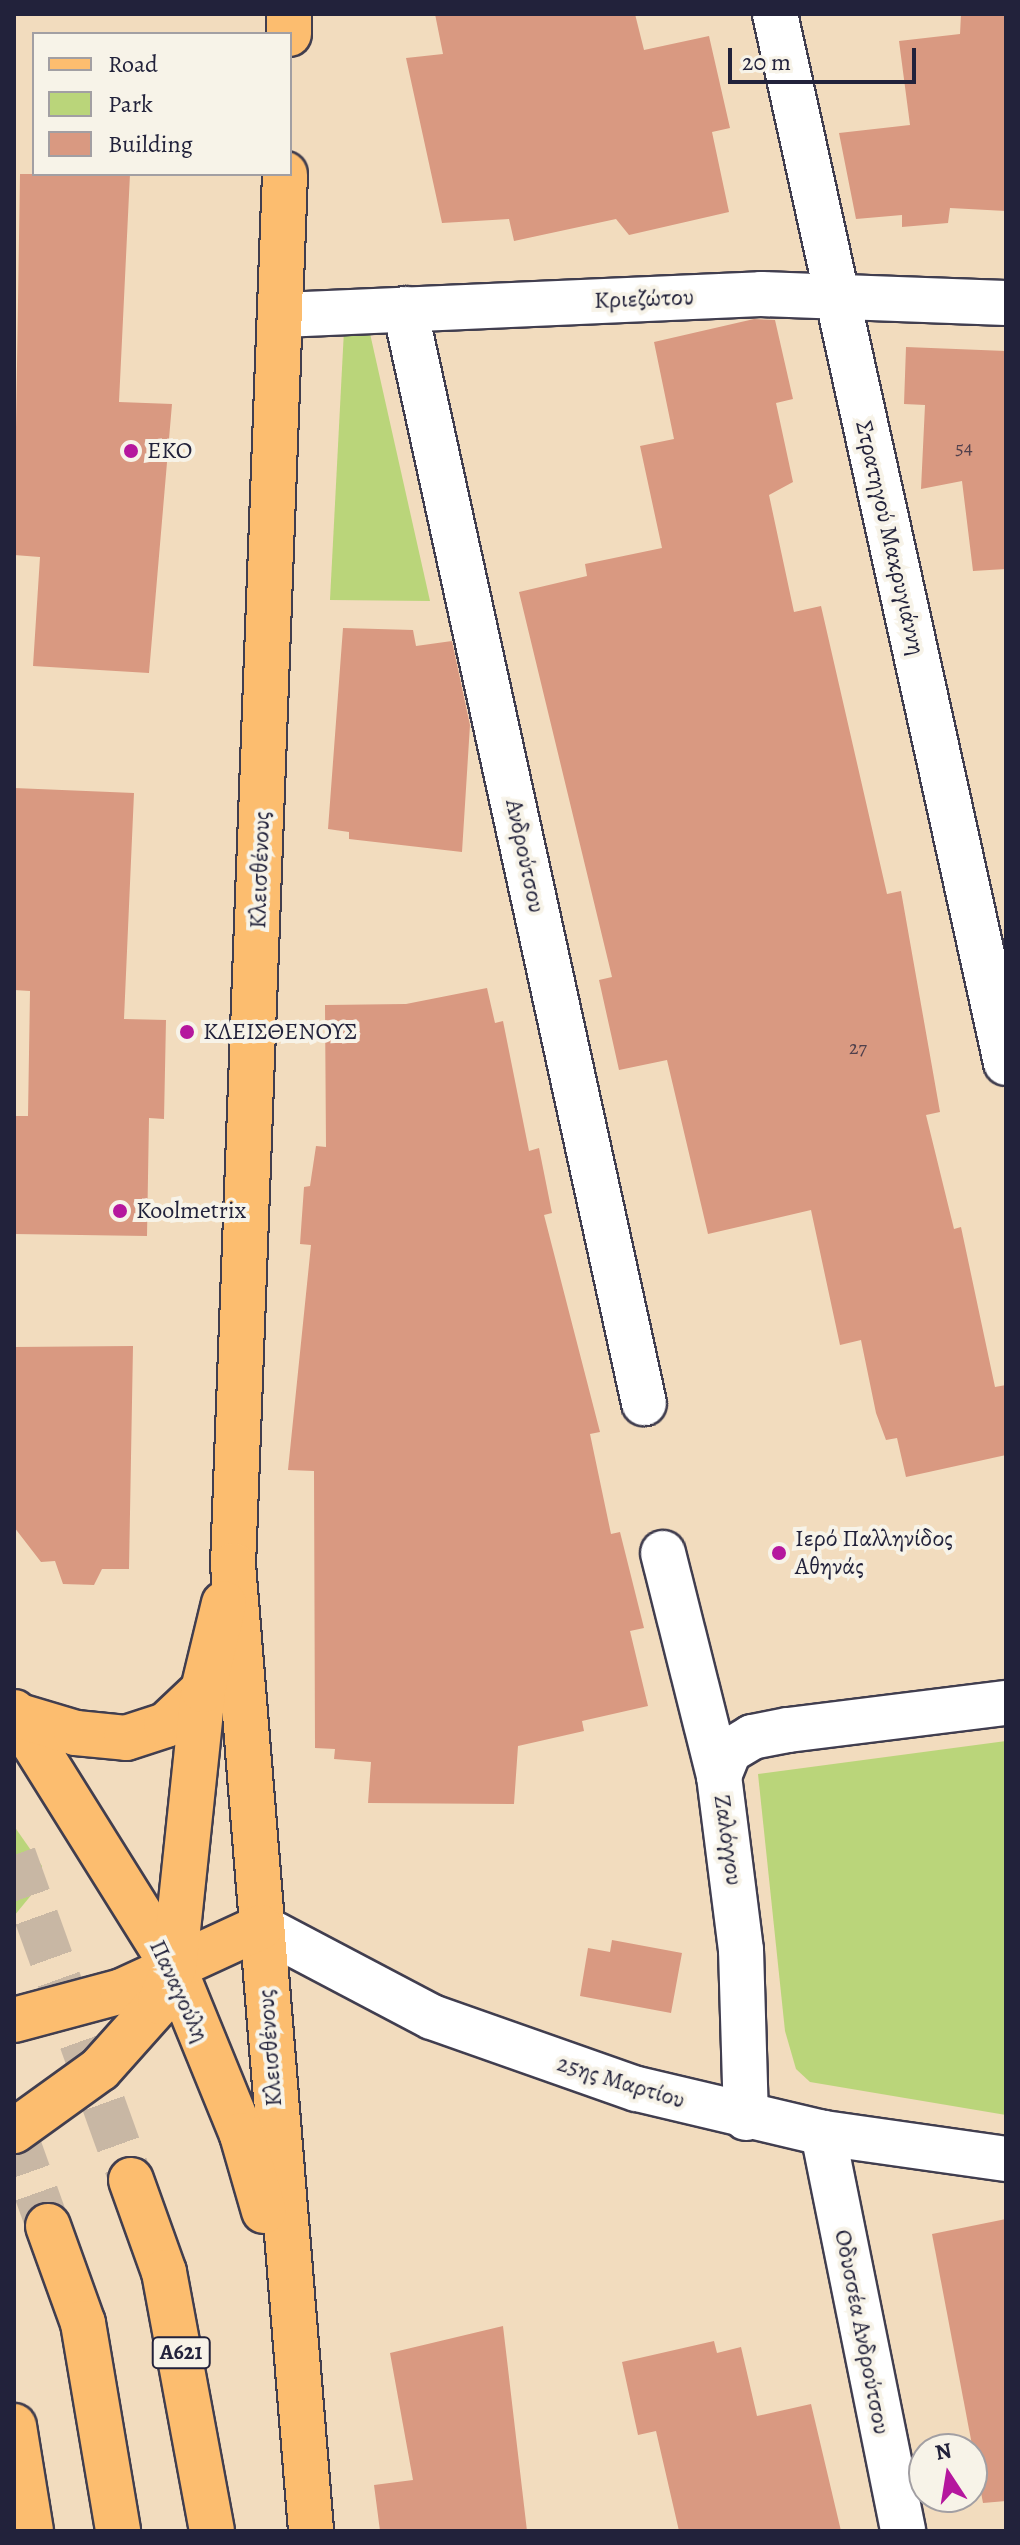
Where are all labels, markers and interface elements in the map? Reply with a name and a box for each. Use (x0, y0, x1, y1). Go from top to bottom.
legend (32, 32, 292, 176)
scale bar (732, 32, 920, 82)
text: 20 m (742, 46, 791, 78)
text: Road (108, 48, 158, 80)
text: Park (108, 88, 153, 120)
text: Building (108, 128, 193, 160)
street label: Κριεζώτου (594, 283, 694, 315)
street label: Στρατηγού Μακρυγιάννη (849, 418, 931, 658)
house number: 54 (955, 435, 973, 459)
place label: EKO (147, 437, 192, 465)
marker: EKO (122, 442, 140, 460)
street label: Ανδρούτσου (499, 797, 551, 915)
street label: Κλεισθένους (244, 811, 276, 929)
place label: ΚΛΕΙΣΘΕΝΟΥΣ (203, 1018, 358, 1046)
marker: ΚΛΕΙΣΘΕΝΟΥΣ (178, 1023, 196, 1041)
house number: 27 (849, 1035, 867, 1059)
place label: Koolmetrix (136, 1197, 246, 1225)
marker: Koolmetrix (111, 1202, 129, 1220)
place label: Ιερό Παλληνίδος Αθηνάς (795, 1525, 953, 1581)
marker: Ιερό Παλληνίδος Αθηνάς (770, 1544, 788, 1562)
street label: Ζαλόγγου (707, 1793, 749, 1887)
street label: Παναγούλη (143, 1935, 215, 2047)
street label: Κλεισθένους (252, 1988, 288, 2108)
street label: 25ης Μαρτίου (554, 2049, 688, 2115)
street label: Οδυσσέα Ανδρούτσου (828, 2227, 896, 2437)
road number: Α621 (151, 2335, 211, 2371)
north arrow (908, 2433, 988, 2513)
text: N (932, 2435, 954, 2468)

